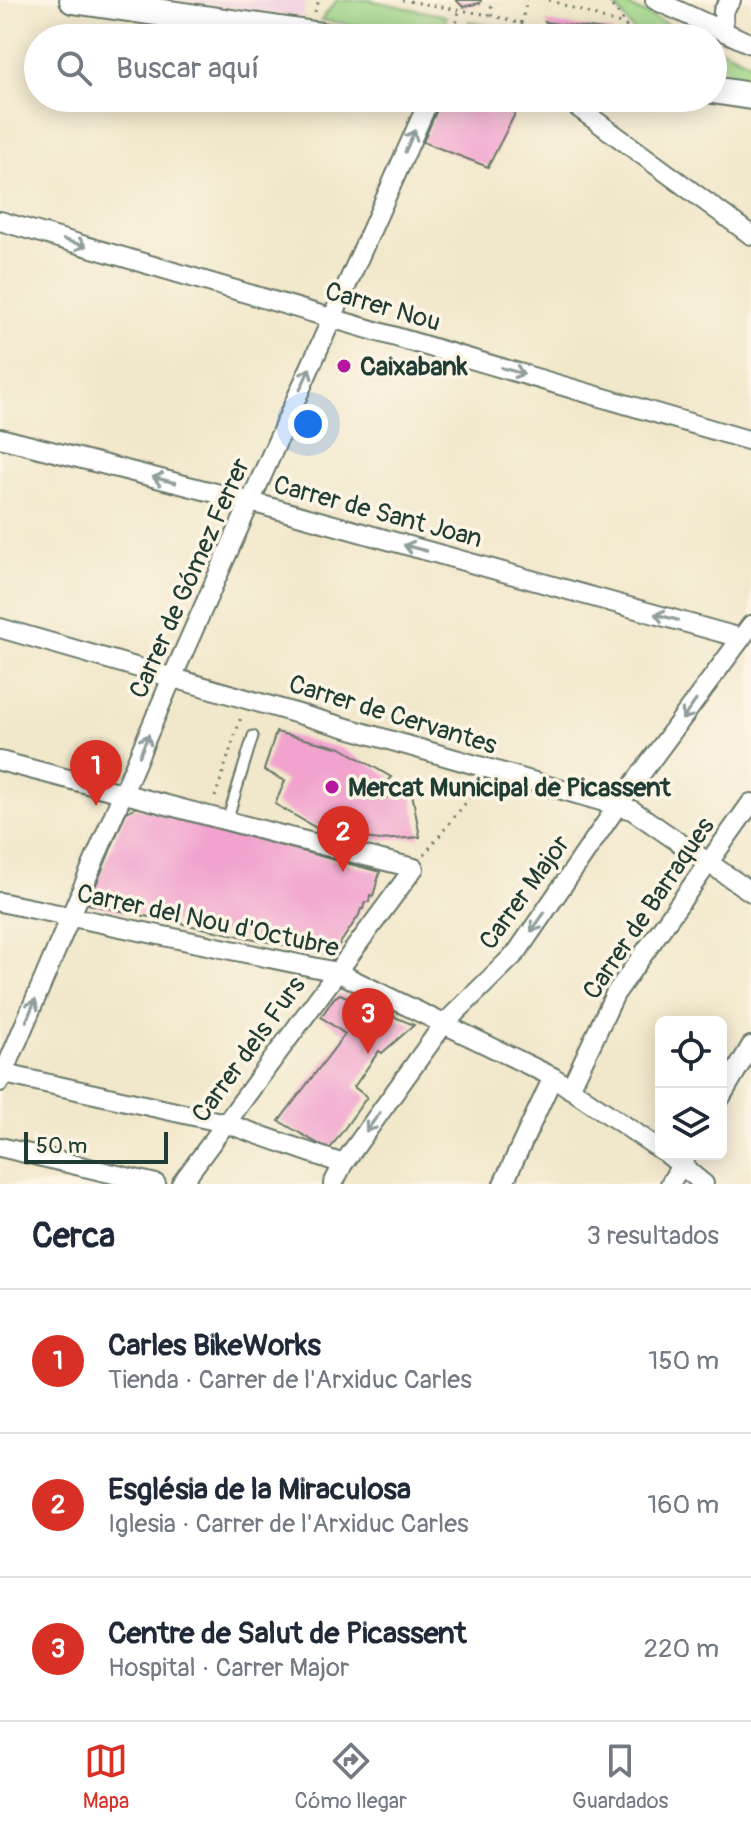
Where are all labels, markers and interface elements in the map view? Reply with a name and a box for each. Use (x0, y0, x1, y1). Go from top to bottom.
search box (24, 24, 727, 112)
icon: search (52, 46, 96, 90)
text: Buscar aquí (116, 50, 259, 87)
one-way arrow (404, 130, 419, 154)
one-way arrow (61, 236, 87, 251)
street label: Carrer Nou (321, 275, 444, 339)
place label: Caixabank (360, 351, 469, 383)
marker: Caixabank (335, 357, 353, 375)
one-way arrow (499, 364, 525, 379)
one-way arrow (298, 367, 313, 391)
your location (288, 404, 328, 444)
street label: Carrer de Gómez Ferrer (122, 453, 258, 704)
street label: Carrer de Sant Joan (270, 469, 486, 555)
one-way arrow (152, 472, 178, 487)
one-way arrow (403, 540, 429, 555)
one-way arrow (654, 609, 680, 624)
street label: Carrer de Cervantes (285, 668, 501, 762)
one-way arrow (680, 699, 697, 721)
one-way arrow (138, 733, 152, 758)
pin: 1 (70, 740, 122, 806)
place label: Mercat Municipal de Picassent (348, 772, 671, 804)
marker: Mercat Municipal de Picassent (323, 778, 341, 796)
pin: 2 (317, 806, 369, 872)
street label: Carrer de Barraques (576, 811, 722, 1006)
street label: Carrer Major (472, 828, 578, 956)
street label: Carrer del Nou d'Octubre (74, 878, 342, 964)
one-way arrow (530, 911, 546, 933)
street label: Carrer dels Furs (185, 970, 313, 1129)
pin: 3 (342, 988, 394, 1054)
one-way arrow (24, 998, 39, 1023)
map controls (655, 1016, 727, 1160)
button: locate (655, 1016, 727, 1088)
button: layers (655, 1088, 727, 1160)
one-way arrow (365, 1110, 381, 1132)
scale bar (24, 1128, 168, 1164)
text: 50 m (36, 1132, 87, 1160)
text: Cerca (32, 1215, 115, 1258)
text: 3 resultados (587, 1220, 719, 1252)
text: Carles BikeWorks (108, 1327, 321, 1364)
text: 1 (53, 1345, 63, 1377)
text: 150 m (648, 1345, 719, 1377)
text: Tienda · Carrer de l'Arxiduc Carles (108, 1364, 472, 1396)
text: Església de la Miraculosa (108, 1471, 411, 1508)
text: 2 (51, 1489, 65, 1521)
text: 160 m (647, 1489, 719, 1521)
text: Iglesia · Carrer de l'Arxiduc Carles (108, 1508, 469, 1540)
text: Centre de Salut de Picassent (108, 1615, 467, 1652)
text: 3 (51, 1633, 65, 1665)
text: 220 m (643, 1633, 719, 1665)
text: Hospital · Carrer Major (108, 1652, 349, 1684)
tab: Mapa (83, 1739, 129, 1815)
tab: Cómo llegar (295, 1739, 407, 1815)
tab: Guardados (572, 1739, 668, 1815)

